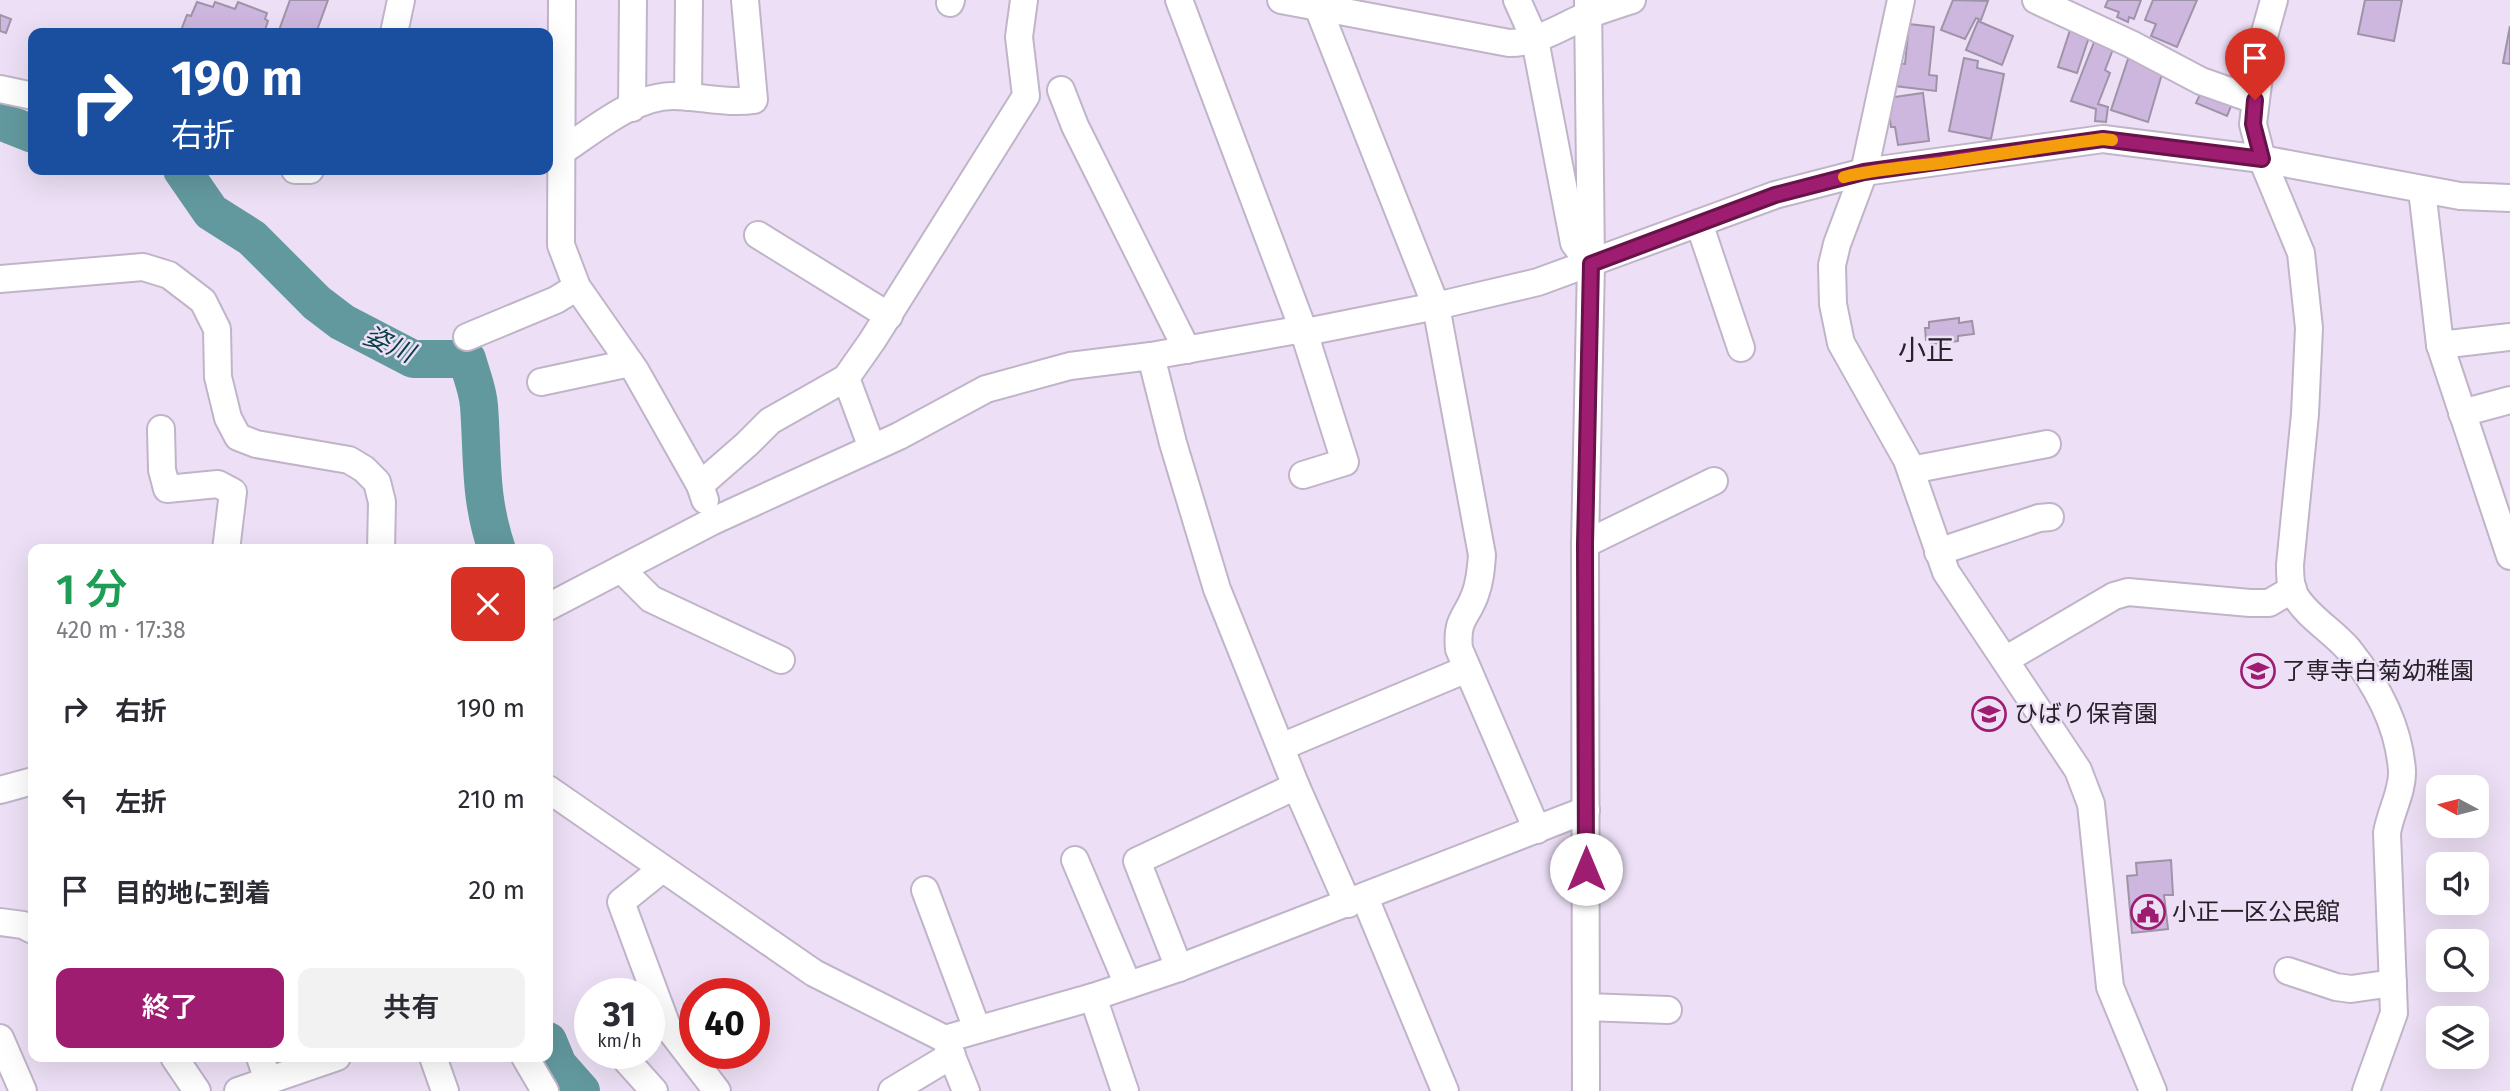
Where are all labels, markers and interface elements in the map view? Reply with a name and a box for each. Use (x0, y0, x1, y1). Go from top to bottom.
pin (2225, 28, 2285, 100)
icon: arrive (2236, 39, 2274, 77)
text: 190 m (171, 49, 303, 108)
icon: right (56, 56, 147, 147)
text: 右折 (171, 116, 235, 154)
water label: 姿川 (359, 320, 422, 370)
district label: 小正 (1898, 334, 1954, 367)
text: 1 分 (56, 565, 127, 615)
button: close (451, 567, 525, 641)
text: 420 m · 17:38 (56, 616, 186, 644)
school or university icon: 了専寺白菊幼稚園 (2239, 652, 2277, 690)
place label: 了専寺白菊幼稚園 (2282, 657, 2474, 685)
icon: right (56, 690, 94, 728)
text: 190 m (456, 693, 525, 724)
school or university icon: ひばり保育園 (1970, 695, 2008, 733)
text: 右折 (115, 696, 167, 727)
place label: ひばり保育園 (2014, 700, 2158, 728)
north arrow (2426, 775, 2488, 838)
map controls (2426, 775, 2489, 1069)
icon: left (56, 781, 94, 819)
text: 210 m (458, 784, 525, 815)
text: 左折 (115, 787, 167, 818)
position arrow (1549, 832, 1623, 906)
button: sound (2426, 852, 2489, 915)
icon: arrive (56, 872, 94, 910)
text: 20 m (468, 875, 525, 906)
text: 目的地に到着 (115, 878, 271, 909)
public building icon: 小正一区公民館 (2129, 893, 2167, 931)
place label: 小正一区公民館 (2172, 898, 2340, 926)
button: search (2426, 929, 2489, 992)
button: 終了 (56, 968, 284, 1048)
button: 共有 (298, 968, 525, 1048)
speed limit sign: 40 (679, 978, 770, 1069)
text: 31 (603, 993, 636, 1035)
button: layers (2426, 1006, 2489, 1069)
text: km/h (597, 1030, 642, 1052)

